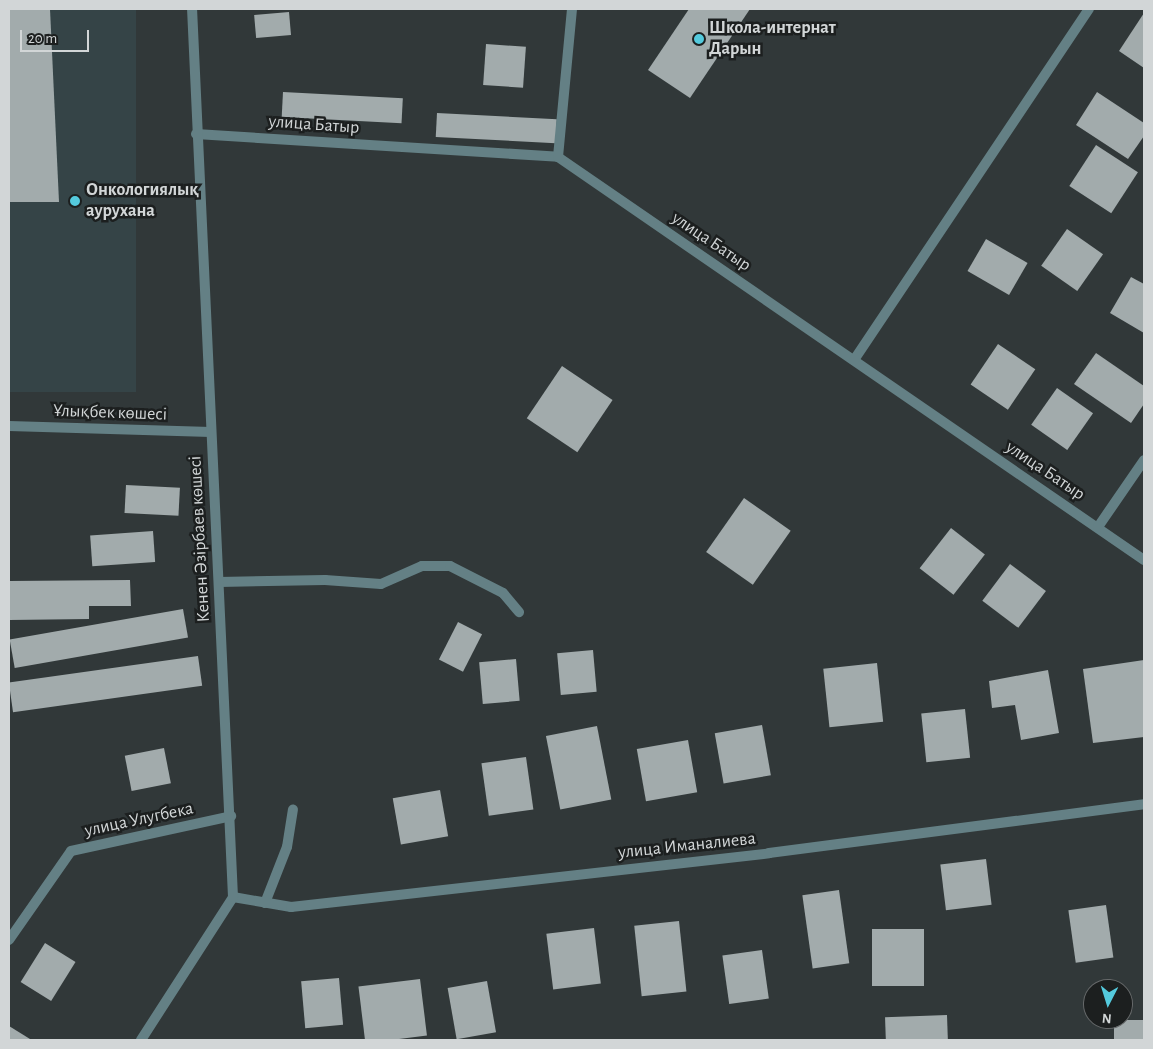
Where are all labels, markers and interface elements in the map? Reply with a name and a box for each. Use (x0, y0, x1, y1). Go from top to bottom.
place label: Школа-интернат Дарын (709, 18, 836, 60)
scale bar (22, 20, 91, 52)
text: 20 m (28, 31, 57, 46)
marker: Школа-интернат Дарын (693, 33, 705, 45)
street label: улица Батыр (268, 111, 360, 139)
place label: Онкологиялық аурухана (86, 180, 199, 222)
marker: Онкологиялық аурухана (68, 194, 82, 208)
street label: улица Батыр (667, 208, 755, 276)
street label: Ұлықбек көшесі (53, 400, 167, 426)
street label: улица Батыр (1001, 437, 1089, 505)
street label: Кенен Әзірбаев көшесі (185, 455, 215, 623)
street label: улица Улугбека (83, 798, 195, 842)
street label: улица Иманалиева (617, 828, 757, 864)
north arrow (1083, 979, 1133, 1029)
text: N (1101, 1011, 1112, 1025)

